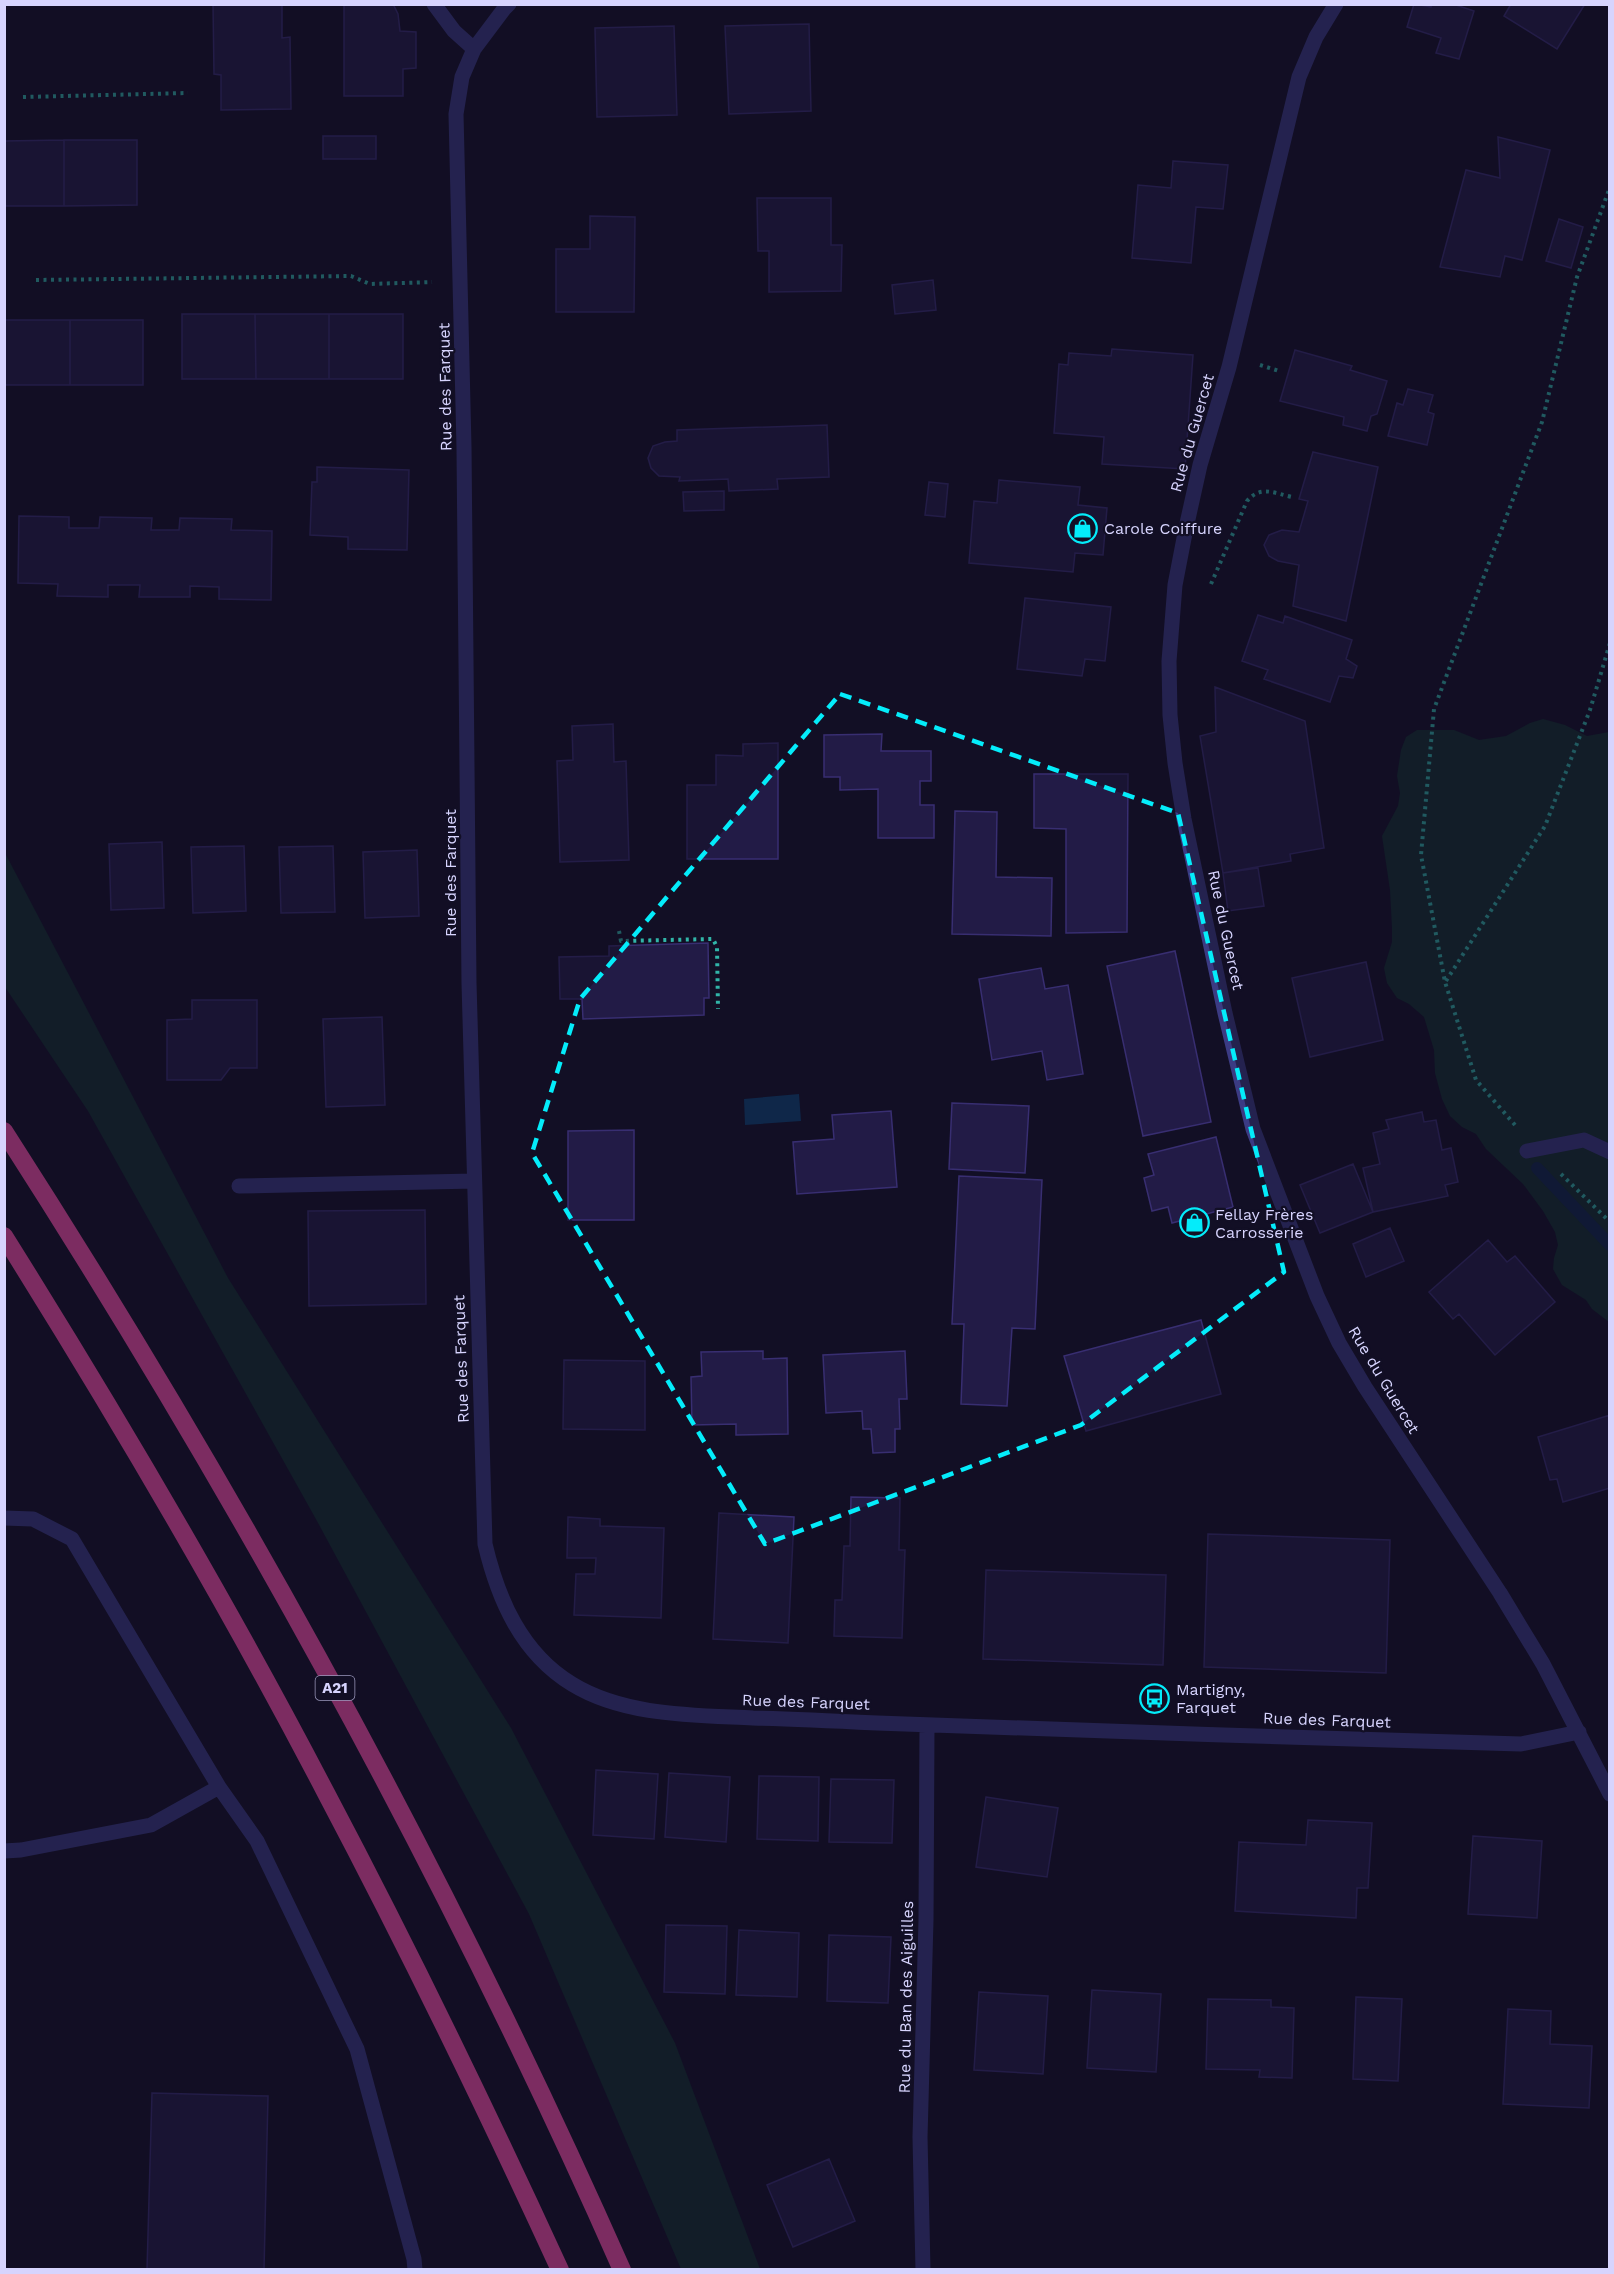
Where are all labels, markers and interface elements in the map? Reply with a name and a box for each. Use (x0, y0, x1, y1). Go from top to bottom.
street label: Rue des Farquet (434, 323, 456, 451)
street label: Rue du Guercet (1166, 371, 1218, 494)
shop icon: Carole Coiffure (1067, 512, 1099, 544)
place label: Carole Coiffure (1104, 519, 1222, 538)
street label: Rue des Farquet (441, 809, 460, 937)
street label: Rue du Guercet (1204, 868, 1248, 992)
place label: Fellay Frères Carrosserie (1215, 1205, 1313, 1242)
shop icon: Fellay Frères Carrosserie (1178, 1207, 1210, 1239)
street label: Rue des Farquet (449, 1294, 473, 1423)
street label: Rue du Guercet (1344, 1323, 1424, 1437)
road number: A21 (316, 1676, 354, 1700)
place label: Martigny, Farquet (1176, 1680, 1245, 1717)
bus stop icon: Martigny, Farquet (1139, 1682, 1171, 1714)
street label: Rue des Farquet (742, 1690, 871, 1714)
street label: Rue des Farquet (1263, 1708, 1392, 1732)
street label: Rue du Ban des Aiguilles (895, 1901, 917, 2093)

